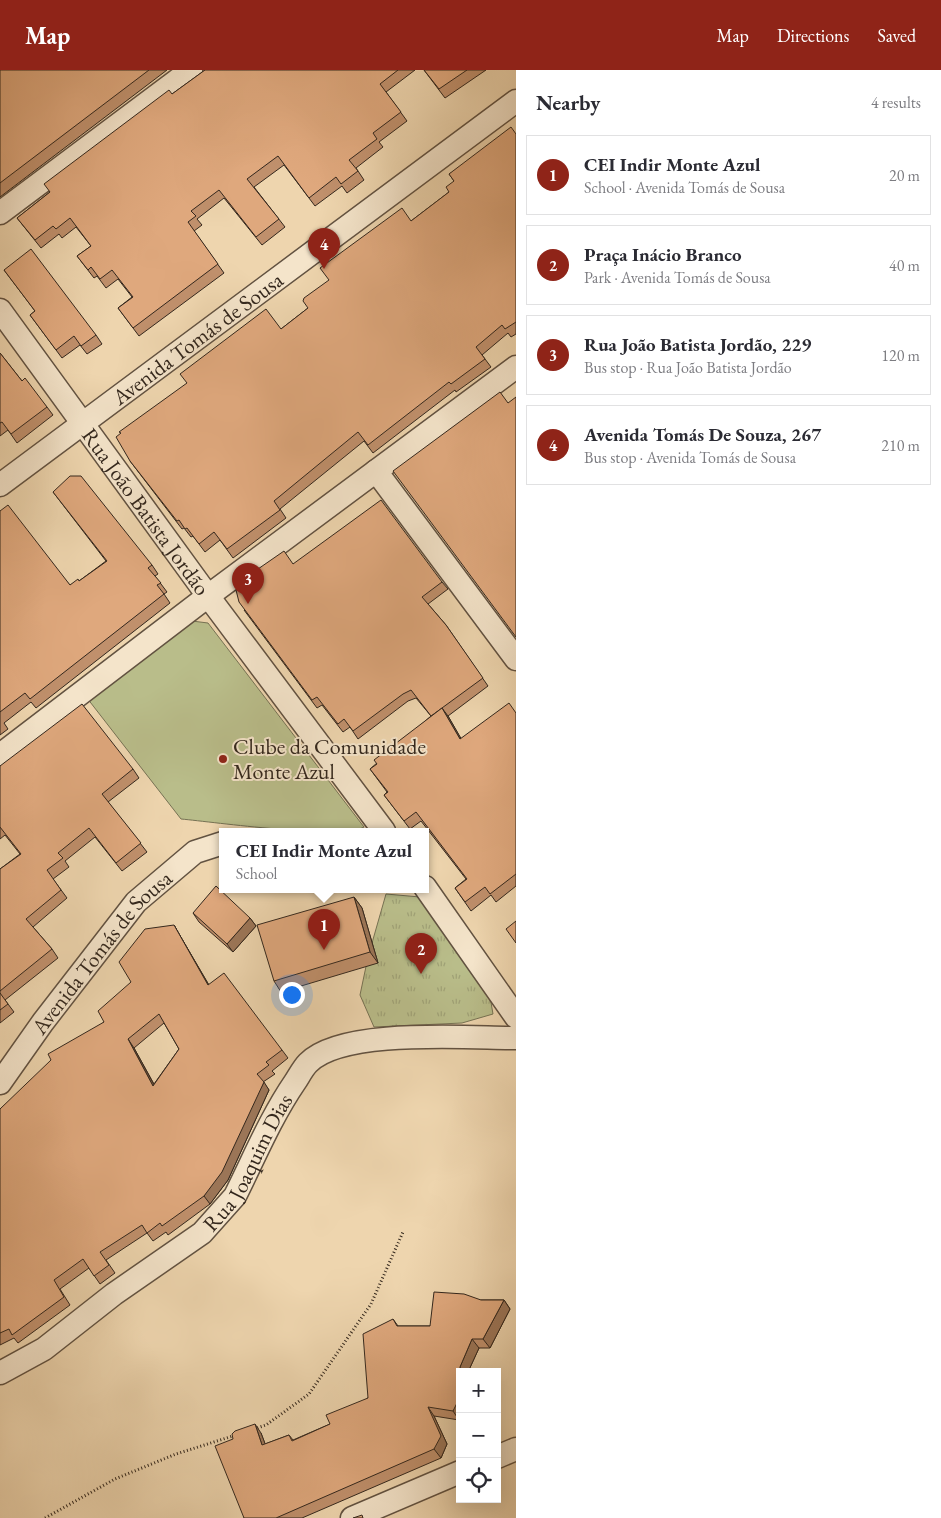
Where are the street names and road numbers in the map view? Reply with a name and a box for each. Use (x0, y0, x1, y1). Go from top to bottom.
street label: Avenida Tomás de Sousa (105, 265, 289, 412)
street label: Rua João Batista Jordão (76, 422, 217, 601)
street label: Avenida Tomás de Sousa (24, 863, 178, 1041)
street label: Rua Joaquim Dias (196, 1088, 299, 1237)

